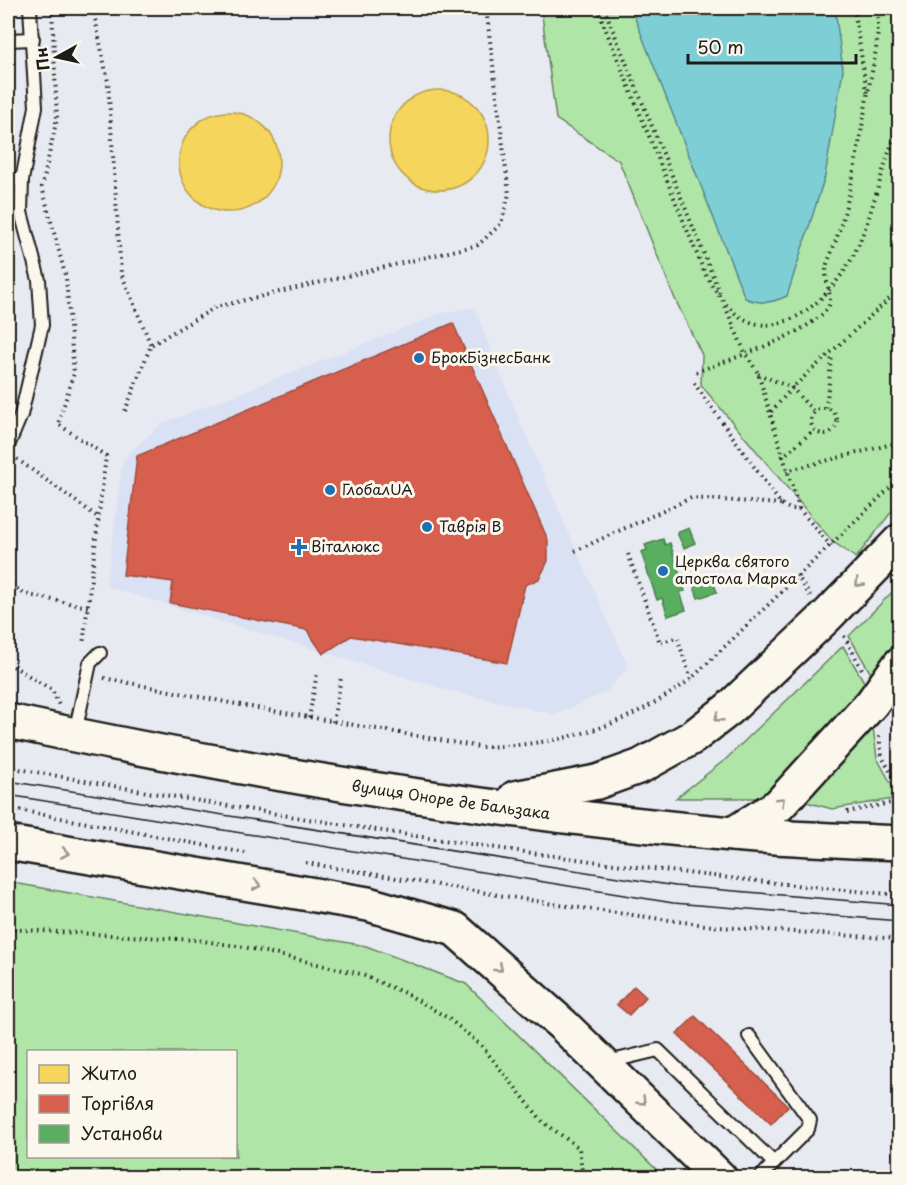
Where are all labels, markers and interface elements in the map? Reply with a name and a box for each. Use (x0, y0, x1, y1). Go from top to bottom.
north arrow (27, 27, 87, 87)
scale bar (688, 27, 856, 65)
text: 50 m (697, 33, 744, 60)
text: Пн (28, 46, 55, 72)
place label: БрокБізнесБанк (431, 345, 551, 368)
marker: БрокБізнесБанк (412, 351, 426, 365)
place label: ГлобалUA (342, 477, 413, 500)
marker: ГлобалUA (323, 483, 337, 497)
place label: Таврія В (439, 514, 502, 537)
marker: Таврія В (420, 520, 434, 534)
place label: Віталюкс (311, 534, 380, 557)
marker: Віталюкс (292, 540, 306, 554)
place label: Церква святого апостола Марка (675, 549, 798, 589)
marker: Церква святого апостола Марка (656, 564, 670, 578)
one-way arrow (855, 575, 866, 586)
one-way arrow (714, 710, 725, 721)
street label: вулиця Оноре де Бальзака (350, 773, 552, 824)
one-way arrow (774, 798, 785, 809)
one-way arrow (61, 846, 70, 858)
one-way arrow (253, 879, 262, 891)
one-way arrow (492, 961, 503, 972)
legend (27, 1050, 237, 1158)
text: Житло (81, 1059, 137, 1086)
text: Торгівля (81, 1089, 154, 1116)
one-way arrow (634, 1093, 645, 1104)
text: Установи (81, 1119, 163, 1146)

